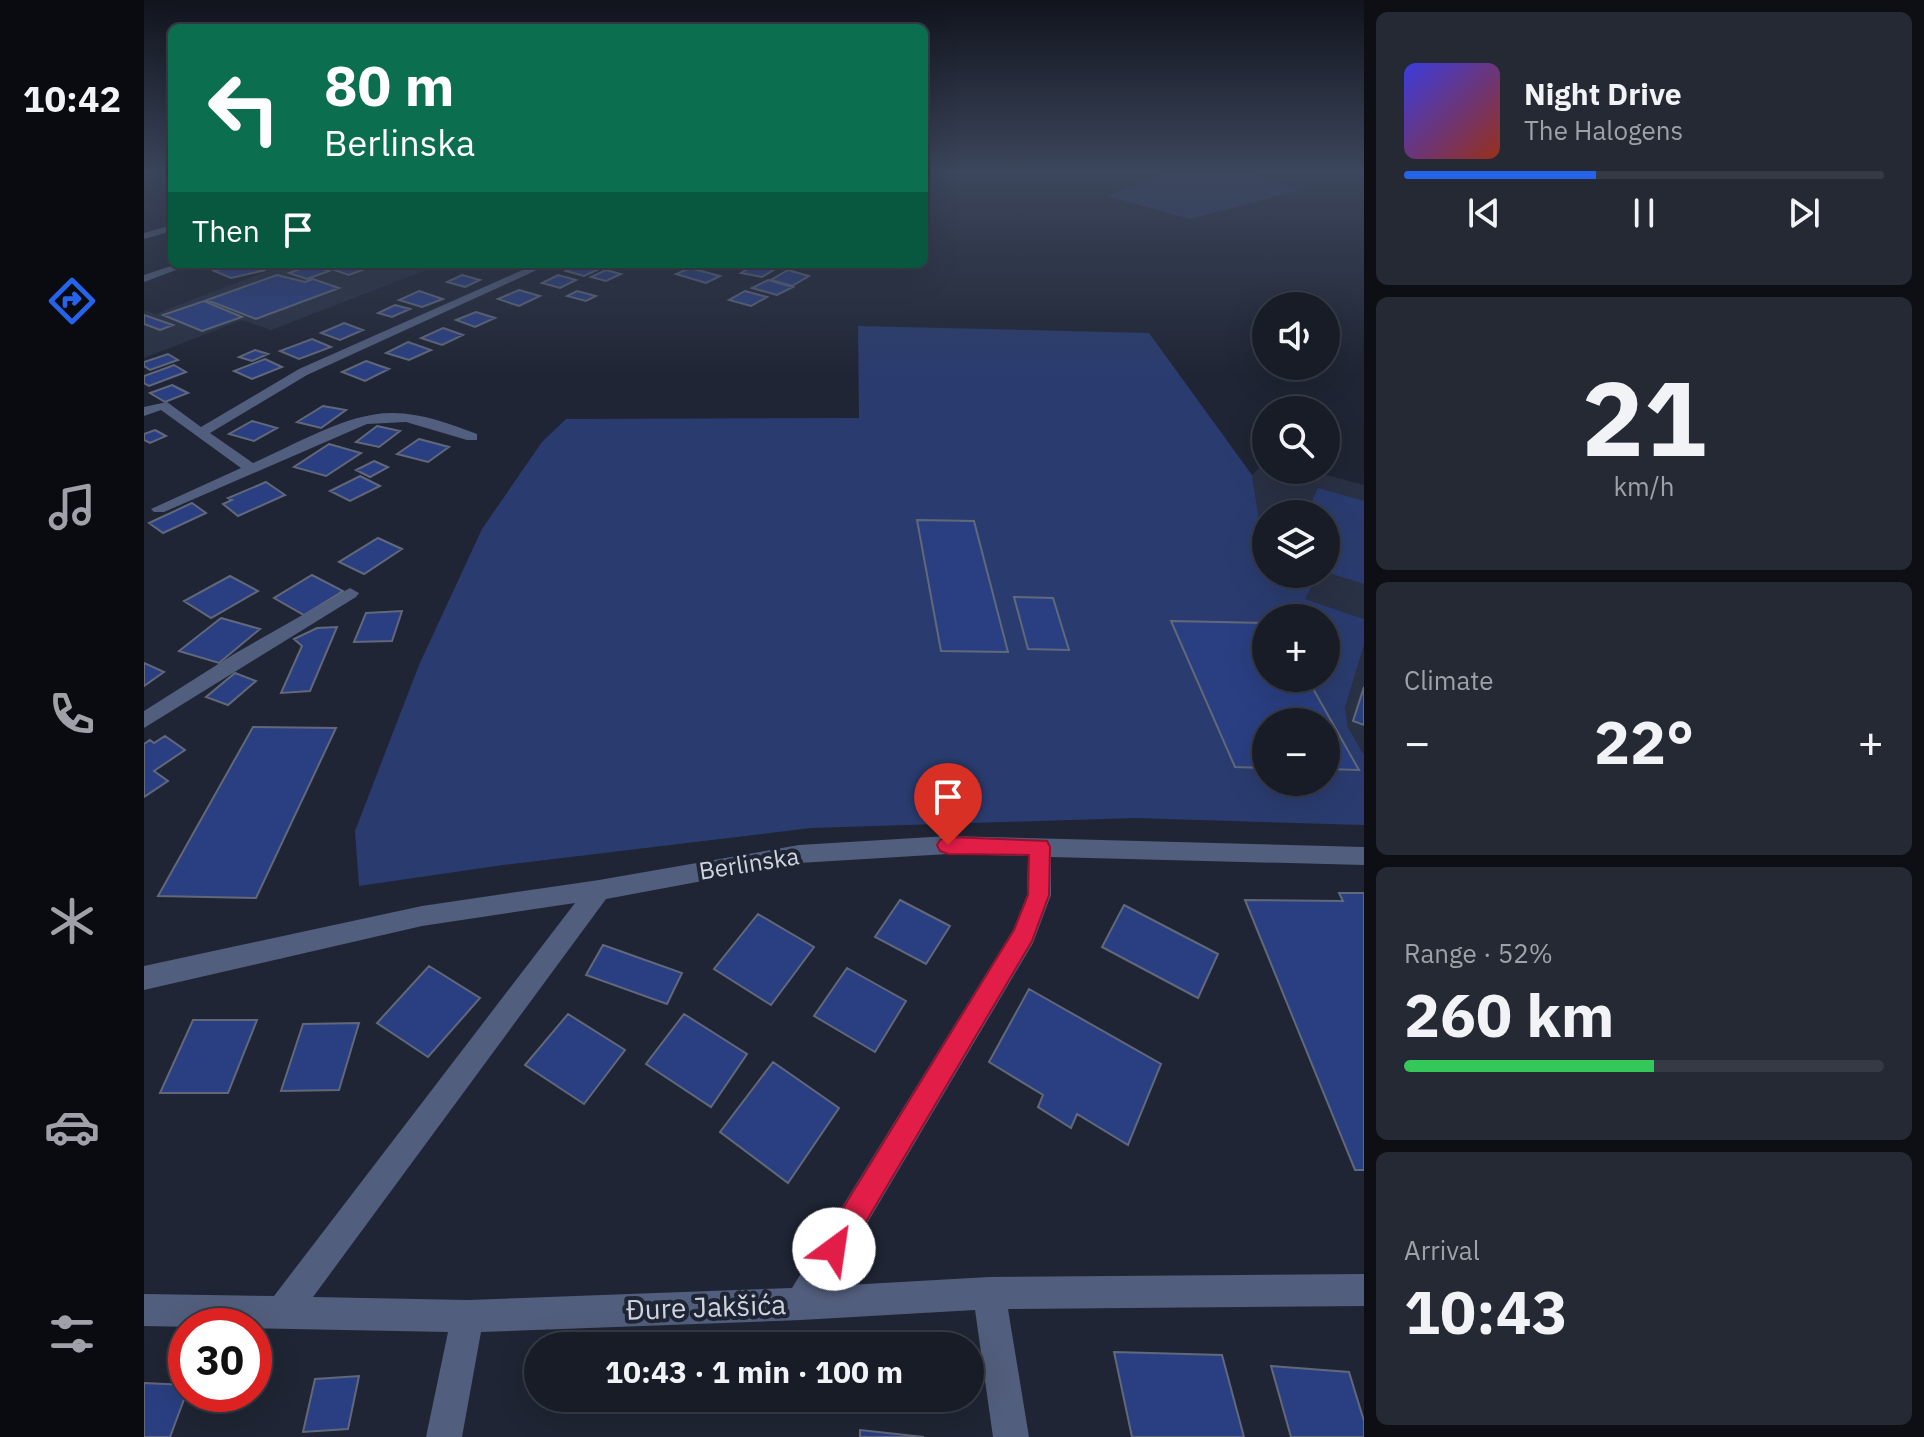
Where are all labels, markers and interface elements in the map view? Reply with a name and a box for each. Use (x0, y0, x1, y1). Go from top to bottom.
text: 80 m (324, 49, 454, 121)
icon: left (192, 56, 296, 160)
text: Night Drive (1524, 74, 1682, 113)
text: 10:42 (23, 75, 121, 122)
text: The Halogens (1524, 113, 1683, 147)
text: Berlinska (324, 119, 475, 166)
icon: previous (1462, 191, 1506, 235)
icon: pause (1622, 191, 1666, 235)
icon: next (1782, 191, 1826, 235)
icon: arrive (276, 208, 320, 252)
text: Then (192, 211, 260, 250)
icon: directions (44, 273, 100, 329)
map controls (1252, 292, 1340, 796)
button: sound (1252, 292, 1340, 380)
text: 21 (1582, 349, 1706, 485)
button: search (1252, 396, 1340, 484)
text: km/h (1613, 469, 1675, 503)
icon: music (44, 479, 100, 535)
button: layers (1252, 500, 1340, 588)
button: + (1252, 604, 1340, 692)
text: Climate (1404, 663, 1494, 697)
icon: phone (44, 686, 100, 742)
text: 22° (1594, 702, 1694, 781)
button: − (1252, 708, 1340, 796)
text: − (1404, 713, 1430, 770)
text: + (1858, 713, 1884, 770)
pin (914, 763, 982, 845)
icon: arrive (926, 775, 970, 819)
street label: Berlinska (697, 839, 801, 887)
icon: climate (44, 893, 100, 949)
text: Range · 52% (1404, 936, 1553, 970)
text: 260 km (1404, 975, 1614, 1054)
icon: car (44, 1099, 100, 1155)
position arrow (792, 1207, 876, 1291)
text: Arrival (1404, 1233, 1480, 1267)
text: 10:43 (1404, 1272, 1568, 1351)
street label: Đure Jakšića (625, 1285, 787, 1328)
icon: filters (44, 1306, 100, 1362)
speed limit sign: 30 (168, 1308, 272, 1412)
text: 10:43 · 1 min · 100 m (605, 1352, 903, 1391)

